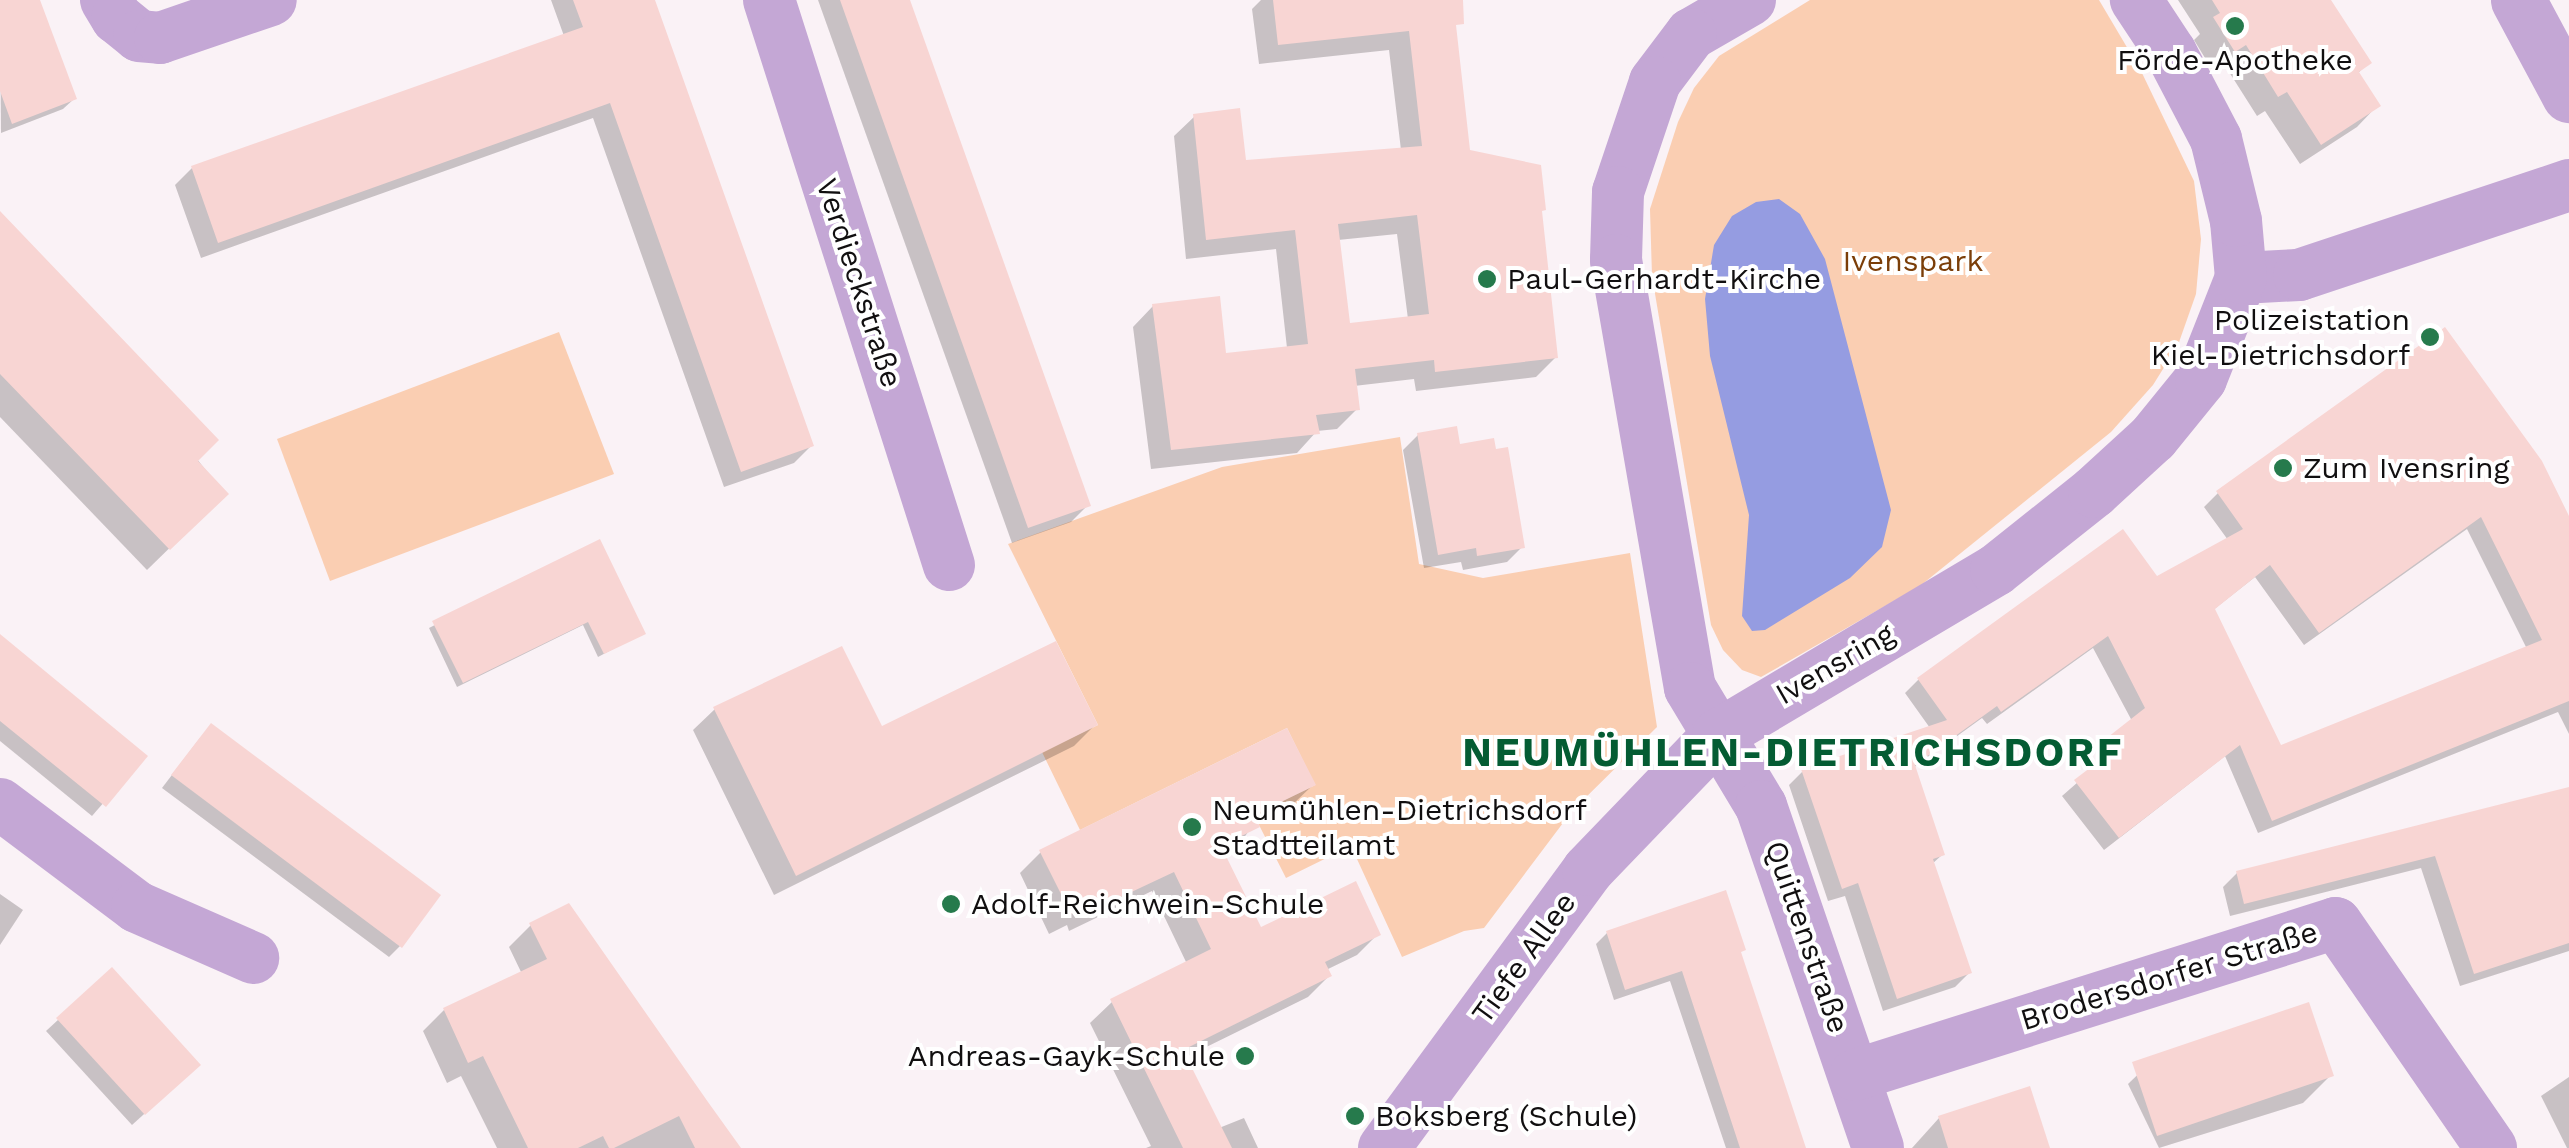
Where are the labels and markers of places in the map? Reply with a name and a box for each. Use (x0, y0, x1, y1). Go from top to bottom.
marker: Förde-Apotheke (2224, 15, 2246, 37)
place label: Förde-Apotheke (2117, 42, 2353, 78)
place label: Paul-Gerhardt-Kirche (1507, 261, 1821, 297)
marker: Paul-Gerhardt-Kirche (1476, 268, 1498, 290)
place label: Polizeistation Kiel-Dietrichsdorf (2151, 302, 2410, 372)
marker: Polizeistation Kiel-Dietrichsdorf (2419, 326, 2441, 348)
place label: Zum Ivensring (2303, 450, 2510, 486)
marker: Zum Ivensring (2272, 457, 2294, 479)
place label: Neumühlen-Dietrichsdorf Stadtteilamt (1212, 792, 1587, 862)
marker: Neumühlen-Dietrichsdorf Stadtteilamt (1181, 816, 1203, 838)
place label: Adolf-Reichwein-Schule (971, 886, 1324, 922)
marker: Adolf-Reichwein-Schule (940, 893, 962, 915)
place label: Andreas-Gayk-Schule (908, 1038, 1225, 1074)
marker: Andreas-Gayk-Schule (1234, 1045, 1256, 1067)
place label: Boksberg (Schule) (1375, 1098, 1637, 1134)
marker: Boksberg (Schule) (1344, 1105, 1366, 1127)

